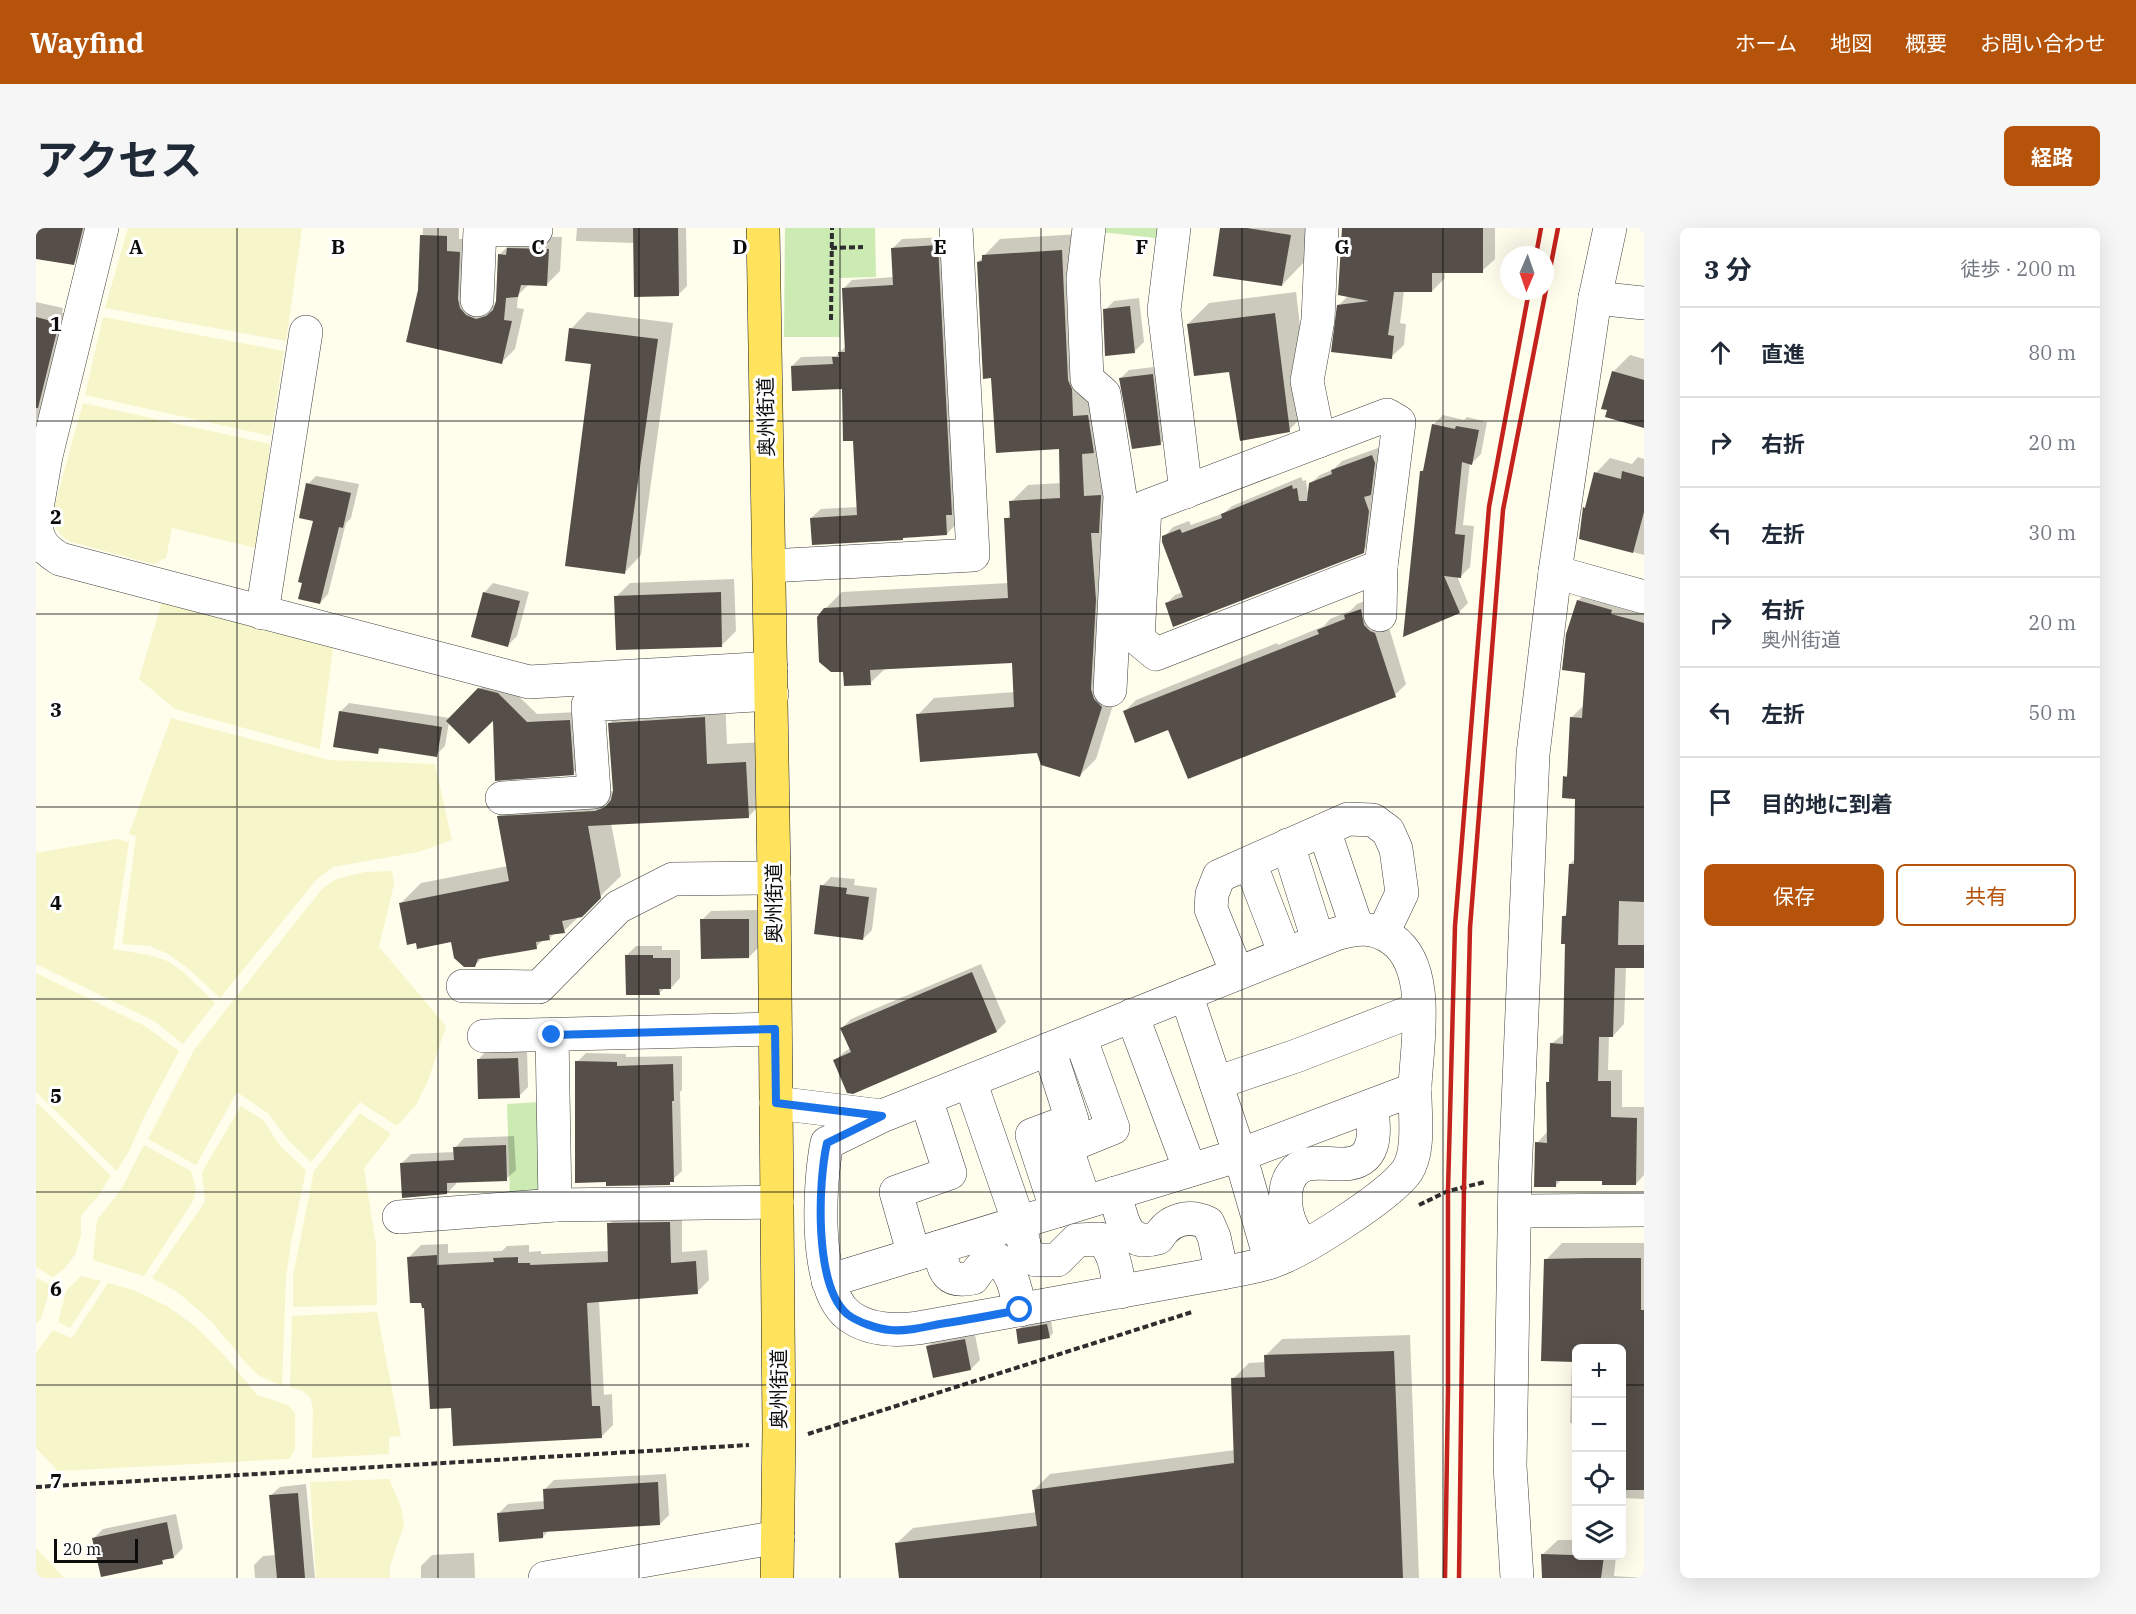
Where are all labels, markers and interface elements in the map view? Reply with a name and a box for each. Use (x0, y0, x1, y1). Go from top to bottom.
text: Wayfind (30, 24, 144, 61)
text: ホーム (1735, 29, 1797, 57)
text: 地図 (1830, 29, 1872, 57)
text: 概要 (1905, 29, 1947, 57)
text: お問い合わせ (1980, 29, 2106, 57)
button: 経路 (2004, 126, 2100, 186)
text: アクセス (36, 132, 202, 187)
text: A (129, 233, 143, 260)
text: B (331, 233, 345, 260)
text: C (531, 233, 545, 260)
text: D (732, 233, 748, 260)
text: E (933, 233, 947, 260)
text: F (1136, 233, 1148, 260)
text: G (1334, 233, 1350, 260)
north arrow (1500, 246, 1554, 300)
text: 3 分 (1704, 252, 1752, 286)
text: 徒歩 · 200 m (1961, 255, 2076, 282)
text: 1 (50, 310, 62, 337)
icon: ahead (1704, 336, 1737, 369)
text: 直進 (1761, 339, 1805, 368)
text: 80 m (2028, 339, 2076, 366)
street label: 奥州街道 (751, 377, 780, 457)
icon: right (1704, 426, 1737, 459)
text: 右折 (1761, 429, 1805, 458)
text: 20 m (2028, 429, 2076, 456)
text: 2 (50, 503, 62, 530)
icon: left (1704, 516, 1737, 549)
text: 左折 (1761, 519, 1805, 548)
text: 30 m (2028, 519, 2076, 546)
text: 右折 (1761, 595, 1805, 624)
icon: right (1704, 606, 1737, 639)
text: 20 m (2028, 609, 2076, 636)
text: 奥州街道 (1761, 626, 1841, 653)
text: 3 (50, 696, 62, 723)
icon: left (1704, 696, 1737, 729)
text: 左折 (1761, 699, 1805, 728)
text: 50 m (2028, 699, 2076, 726)
icon: arrive (1704, 786, 1737, 819)
text: 目的地に到着 (1761, 789, 1893, 818)
street label: 奥州街道 (760, 863, 787, 943)
button: 保存 (1704, 864, 1884, 926)
button: 共有 (1896, 864, 2076, 926)
text: 4 (50, 889, 62, 916)
route end (538, 1021, 564, 1047)
text: 5 (50, 1082, 62, 1109)
text: 6 (50, 1275, 62, 1302)
route start (1006, 1296, 1032, 1322)
map controls (1572, 1344, 1626, 1560)
button: + (1572, 1344, 1626, 1398)
street label: 奥州街道 (765, 1349, 792, 1429)
button: − (1572, 1398, 1626, 1452)
button: locate (1572, 1452, 1626, 1506)
text: 7 (50, 1467, 62, 1494)
button: layers (1572, 1506, 1626, 1560)
scale bar (54, 1536, 138, 1564)
text: 20 m (63, 1539, 101, 1559)

